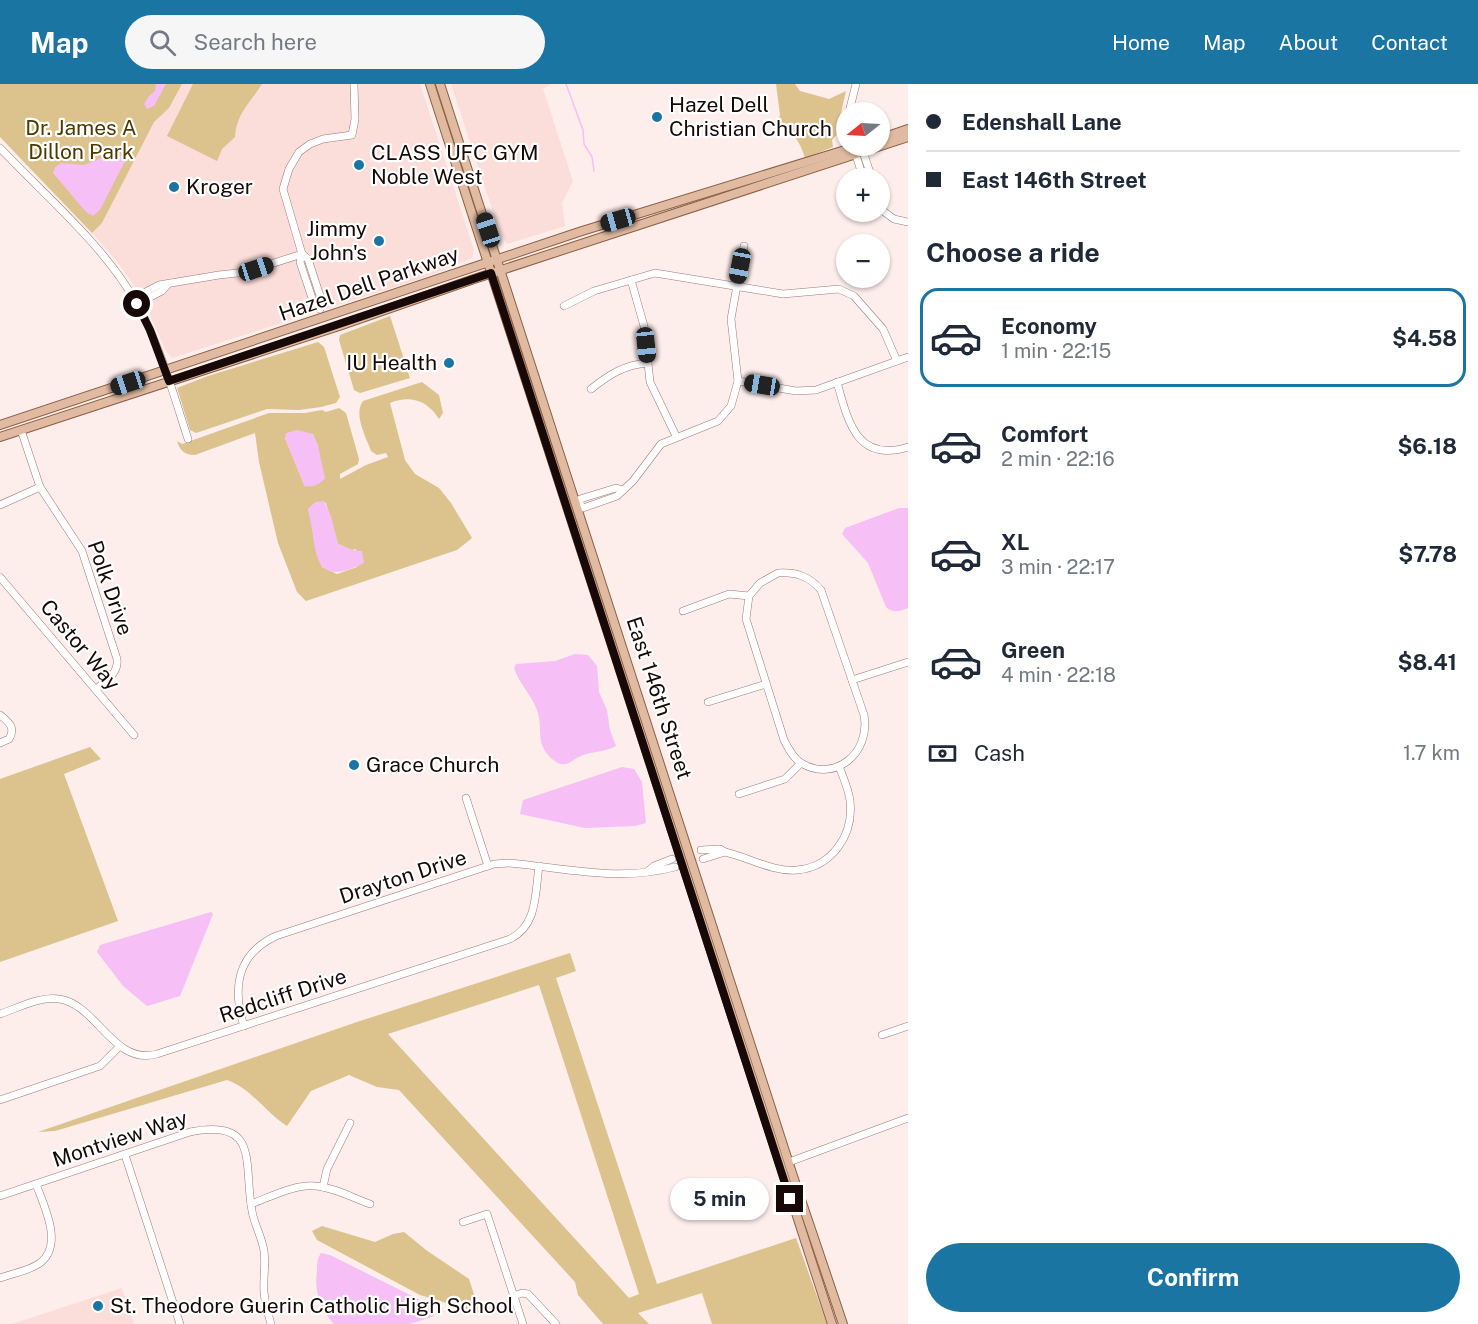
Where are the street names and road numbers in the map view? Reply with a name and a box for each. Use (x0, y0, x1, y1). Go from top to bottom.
street label: Hazel Dell Parkway (276, 241, 462, 326)
street label: Polk Drive (83, 537, 138, 638)
street label: Castor Way (35, 594, 125, 695)
street label: East 146th Street (621, 613, 698, 782)
street label: Drayton Drive (336, 844, 470, 909)
street label: Redcliff Drive (216, 963, 350, 1028)
street label: Montview Way (49, 1105, 190, 1172)

